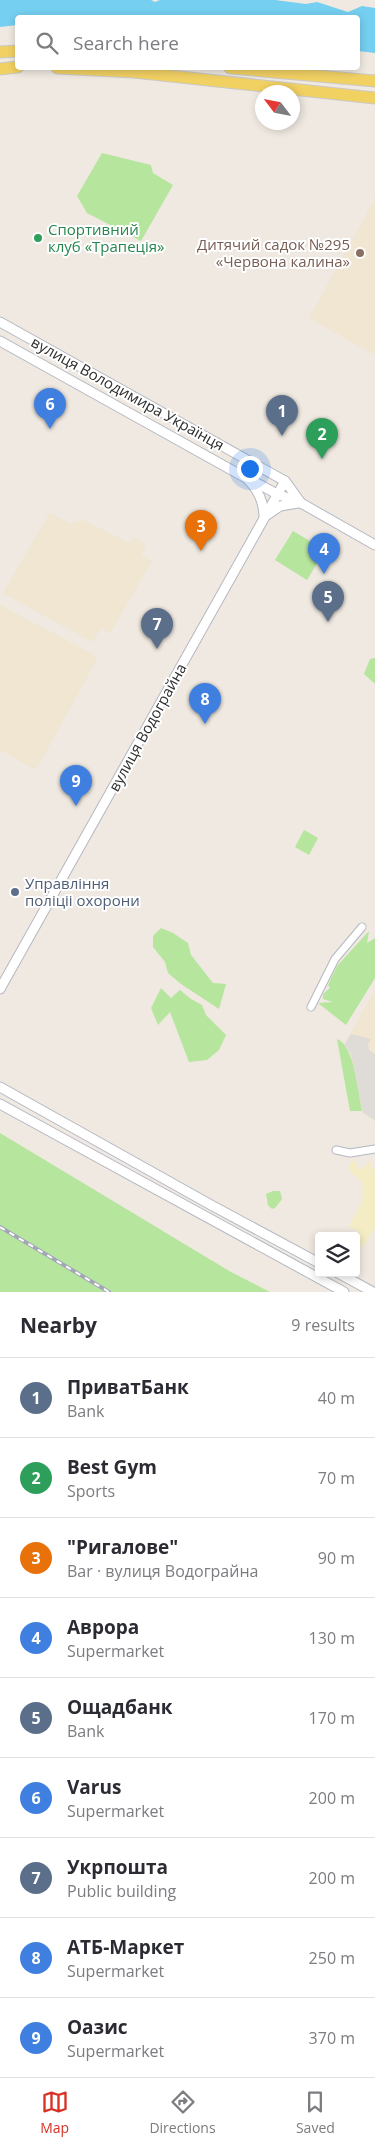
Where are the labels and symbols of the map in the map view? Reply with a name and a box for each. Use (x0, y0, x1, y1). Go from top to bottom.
north arrow (255, 85, 300, 130)
place label: Спортивний клуб «Трапеція» (48, 219, 165, 256)
marker: Спортивний клуб «Трапеція» (32, 232, 44, 244)
place label: Дитячий садок №295 «Червона калина» (197, 234, 350, 271)
marker: Дитячий садок №295 «Червона калина» (354, 247, 366, 259)
street label: вулиця Володимира Українця (28, 331, 228, 455)
pin: 6 (34, 388, 66, 429)
pin: 1 (266, 395, 298, 436)
pin: 2 (306, 418, 338, 459)
your location (237, 456, 263, 482)
pin: 3 (185, 510, 217, 551)
pin: 4 (308, 533, 340, 574)
pin: 5 (312, 581, 344, 622)
pin: 7 (141, 608, 173, 649)
street label: вулиця Водограйна (103, 659, 191, 795)
pin: 8 (189, 683, 221, 724)
pin: 9 (60, 765, 92, 806)
place label: Управлiння полiцii охорони (25, 873, 140, 910)
marker: Управлiння полiцii охорони (9, 886, 21, 898)

